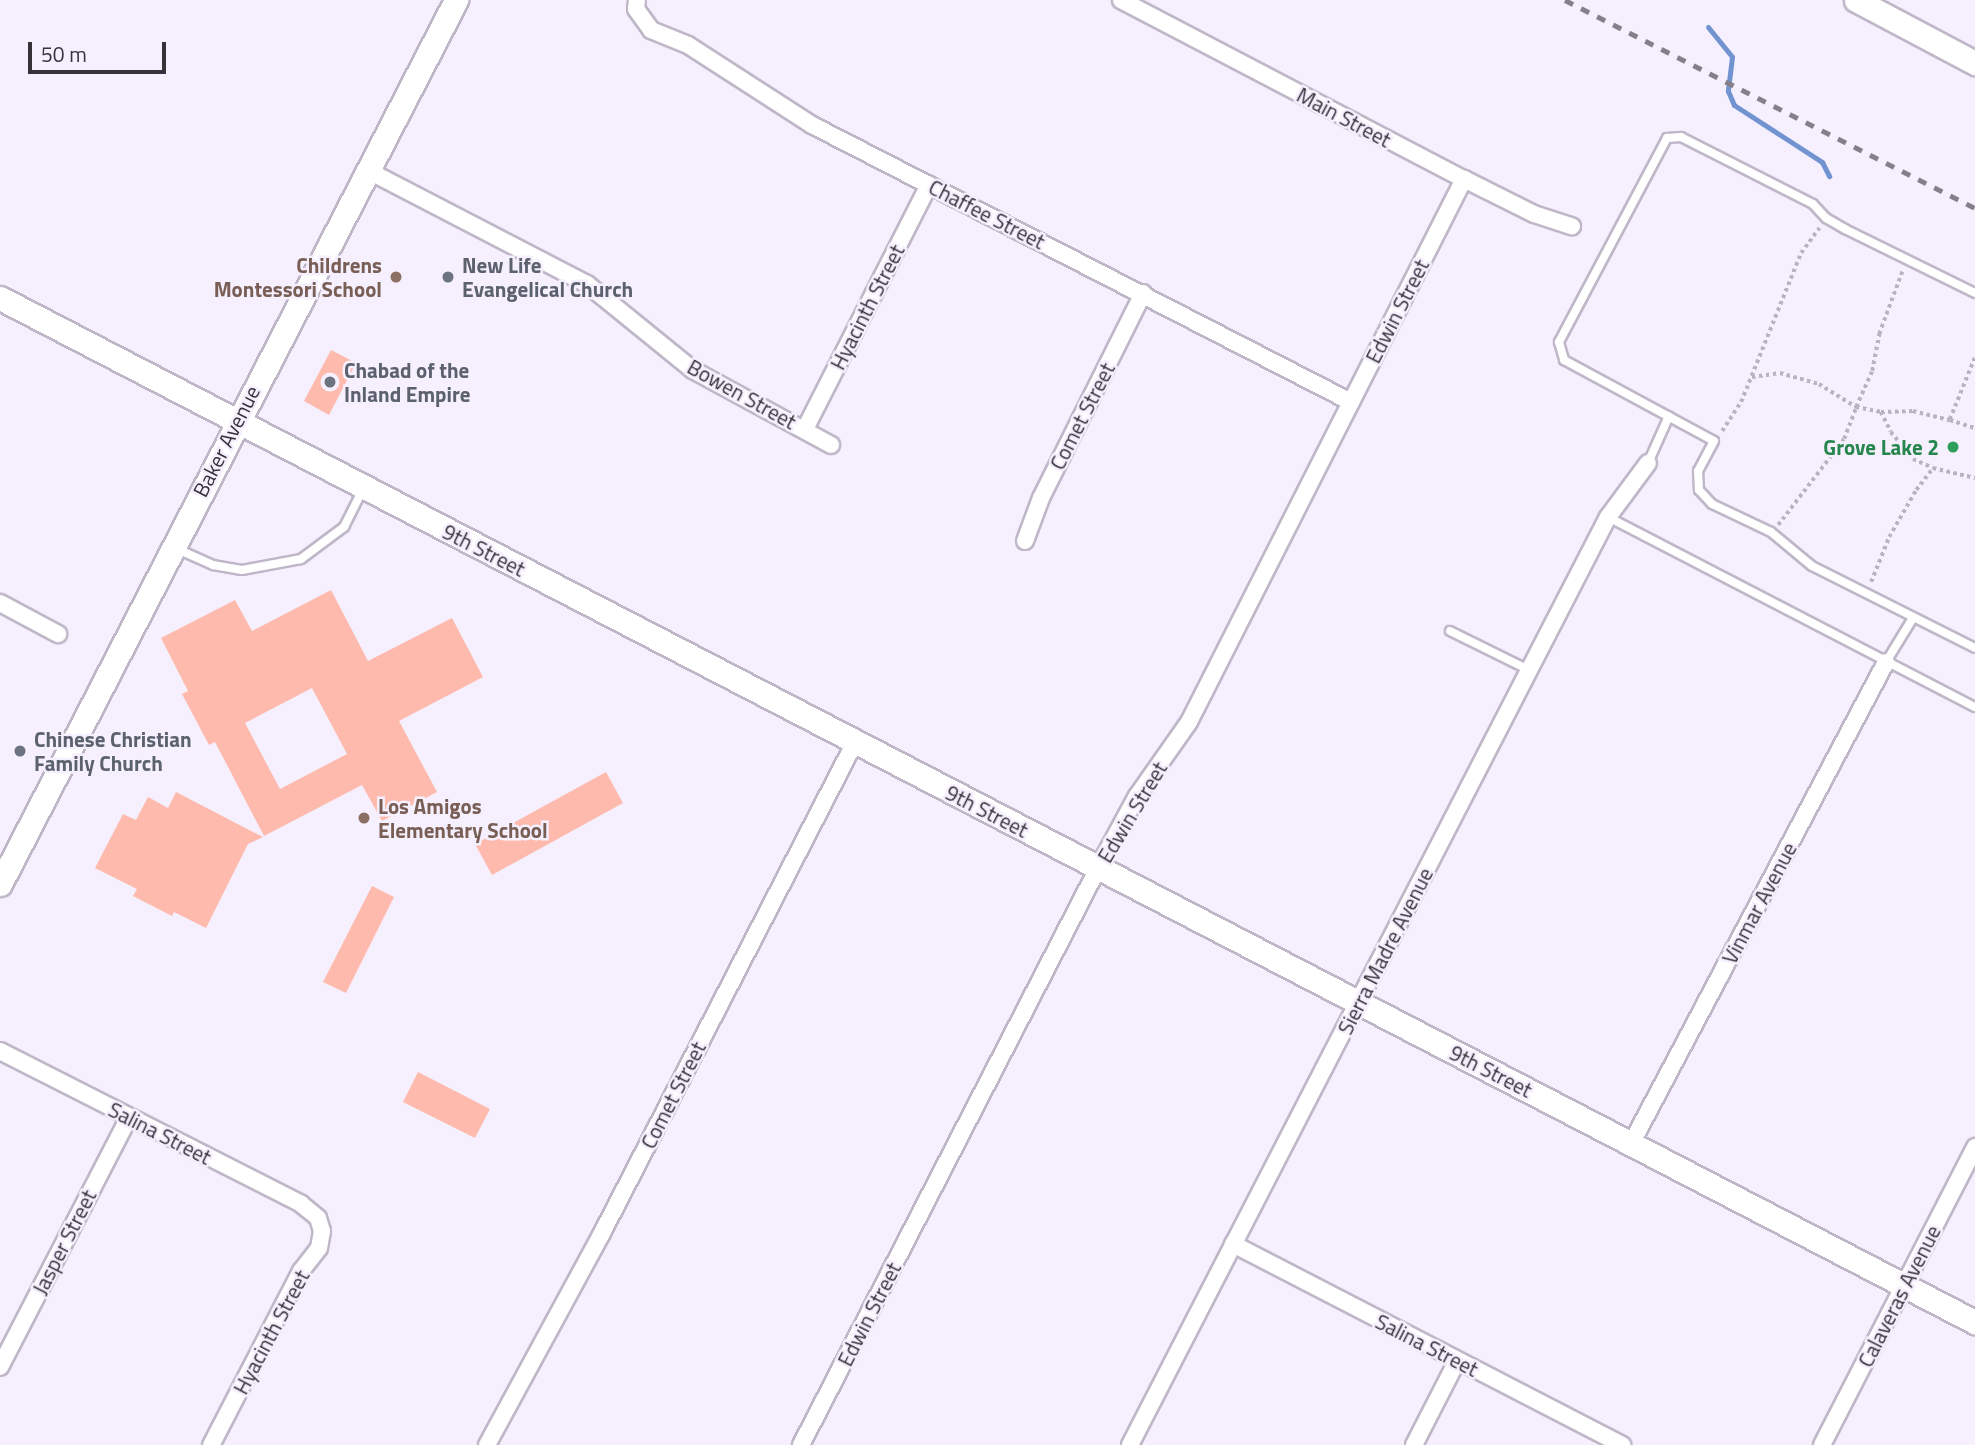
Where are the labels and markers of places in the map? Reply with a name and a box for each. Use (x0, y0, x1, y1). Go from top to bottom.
place label: Childrens Montessori School (214, 252, 382, 302)
place label: New Life Evangelical Church (462, 252, 633, 302)
marker: Childrens Montessori School (388, 269, 404, 285)
marker: New Life Evangelical Church (440, 269, 456, 285)
place label: Chabad of the Inland Empire (344, 357, 470, 407)
marker: Chabad of the Inland Empire (322, 374, 338, 390)
place label: Grove Lake 2 (1823, 434, 1939, 460)
marker: Grove Lake 2 (1945, 439, 1961, 455)
place label: Chinese Christian Family Church (34, 726, 192, 776)
marker: Chinese Christian Family Church (12, 743, 28, 759)
place label: Los Amigos Elementary School (378, 793, 548, 843)
marker: Los Amigos Elementary School (356, 810, 372, 826)

